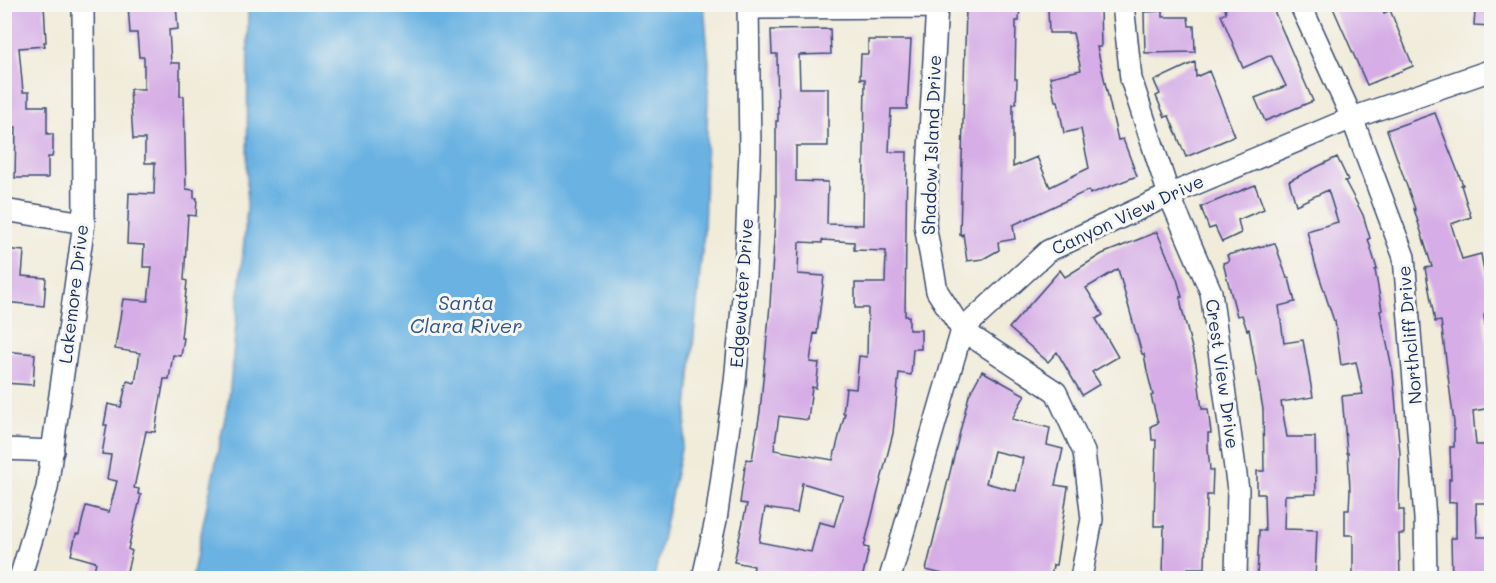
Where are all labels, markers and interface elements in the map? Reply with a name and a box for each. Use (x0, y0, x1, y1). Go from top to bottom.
street label: Shadow Island Drive (916, 54, 946, 236)
street label: Canyon View Drive (1048, 168, 1208, 260)
street label: Edgewater Drive (724, 217, 758, 369)
street label: Lakemore Drive (53, 223, 93, 365)
street label: Northcliff Drive (1391, 265, 1427, 405)
water label: Santa Clara River (410, 289, 522, 338)
street label: Crest View Drive (1201, 297, 1245, 450)

